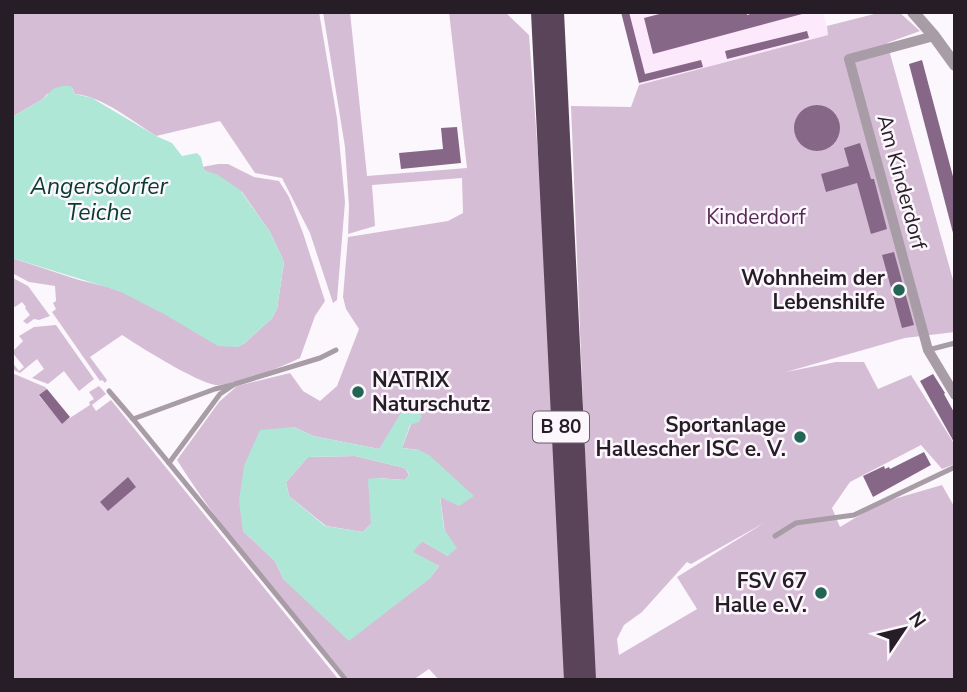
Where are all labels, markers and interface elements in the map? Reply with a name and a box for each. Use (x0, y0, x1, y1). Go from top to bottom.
street label: Am Kinderdorf (871, 112, 934, 253)
water label: Angersdorfer Teiche (29, 171, 169, 228)
park label: Kinderdorf (706, 203, 807, 231)
place label: Wohnheim der Lebenshilfe (741, 264, 886, 316)
marker: Wohnheim der Lebenshilfe (891, 282, 907, 298)
place label: NATRIX Naturschutz (372, 366, 490, 418)
marker: NATRIX Naturschutz (350, 384, 366, 400)
place label: Sportanlage Hallescher ISC e. V. (596, 411, 786, 463)
road number: B 80 (533, 412, 589, 442)
marker: Sportanlage Hallescher ISC e. V. (792, 429, 808, 445)
place label: FSV 67 Halle e.V. (714, 567, 807, 619)
marker: FSV 67 Halle e.V. (813, 585, 829, 601)
north arrow (869, 594, 939, 664)
text: N (902, 607, 932, 633)

